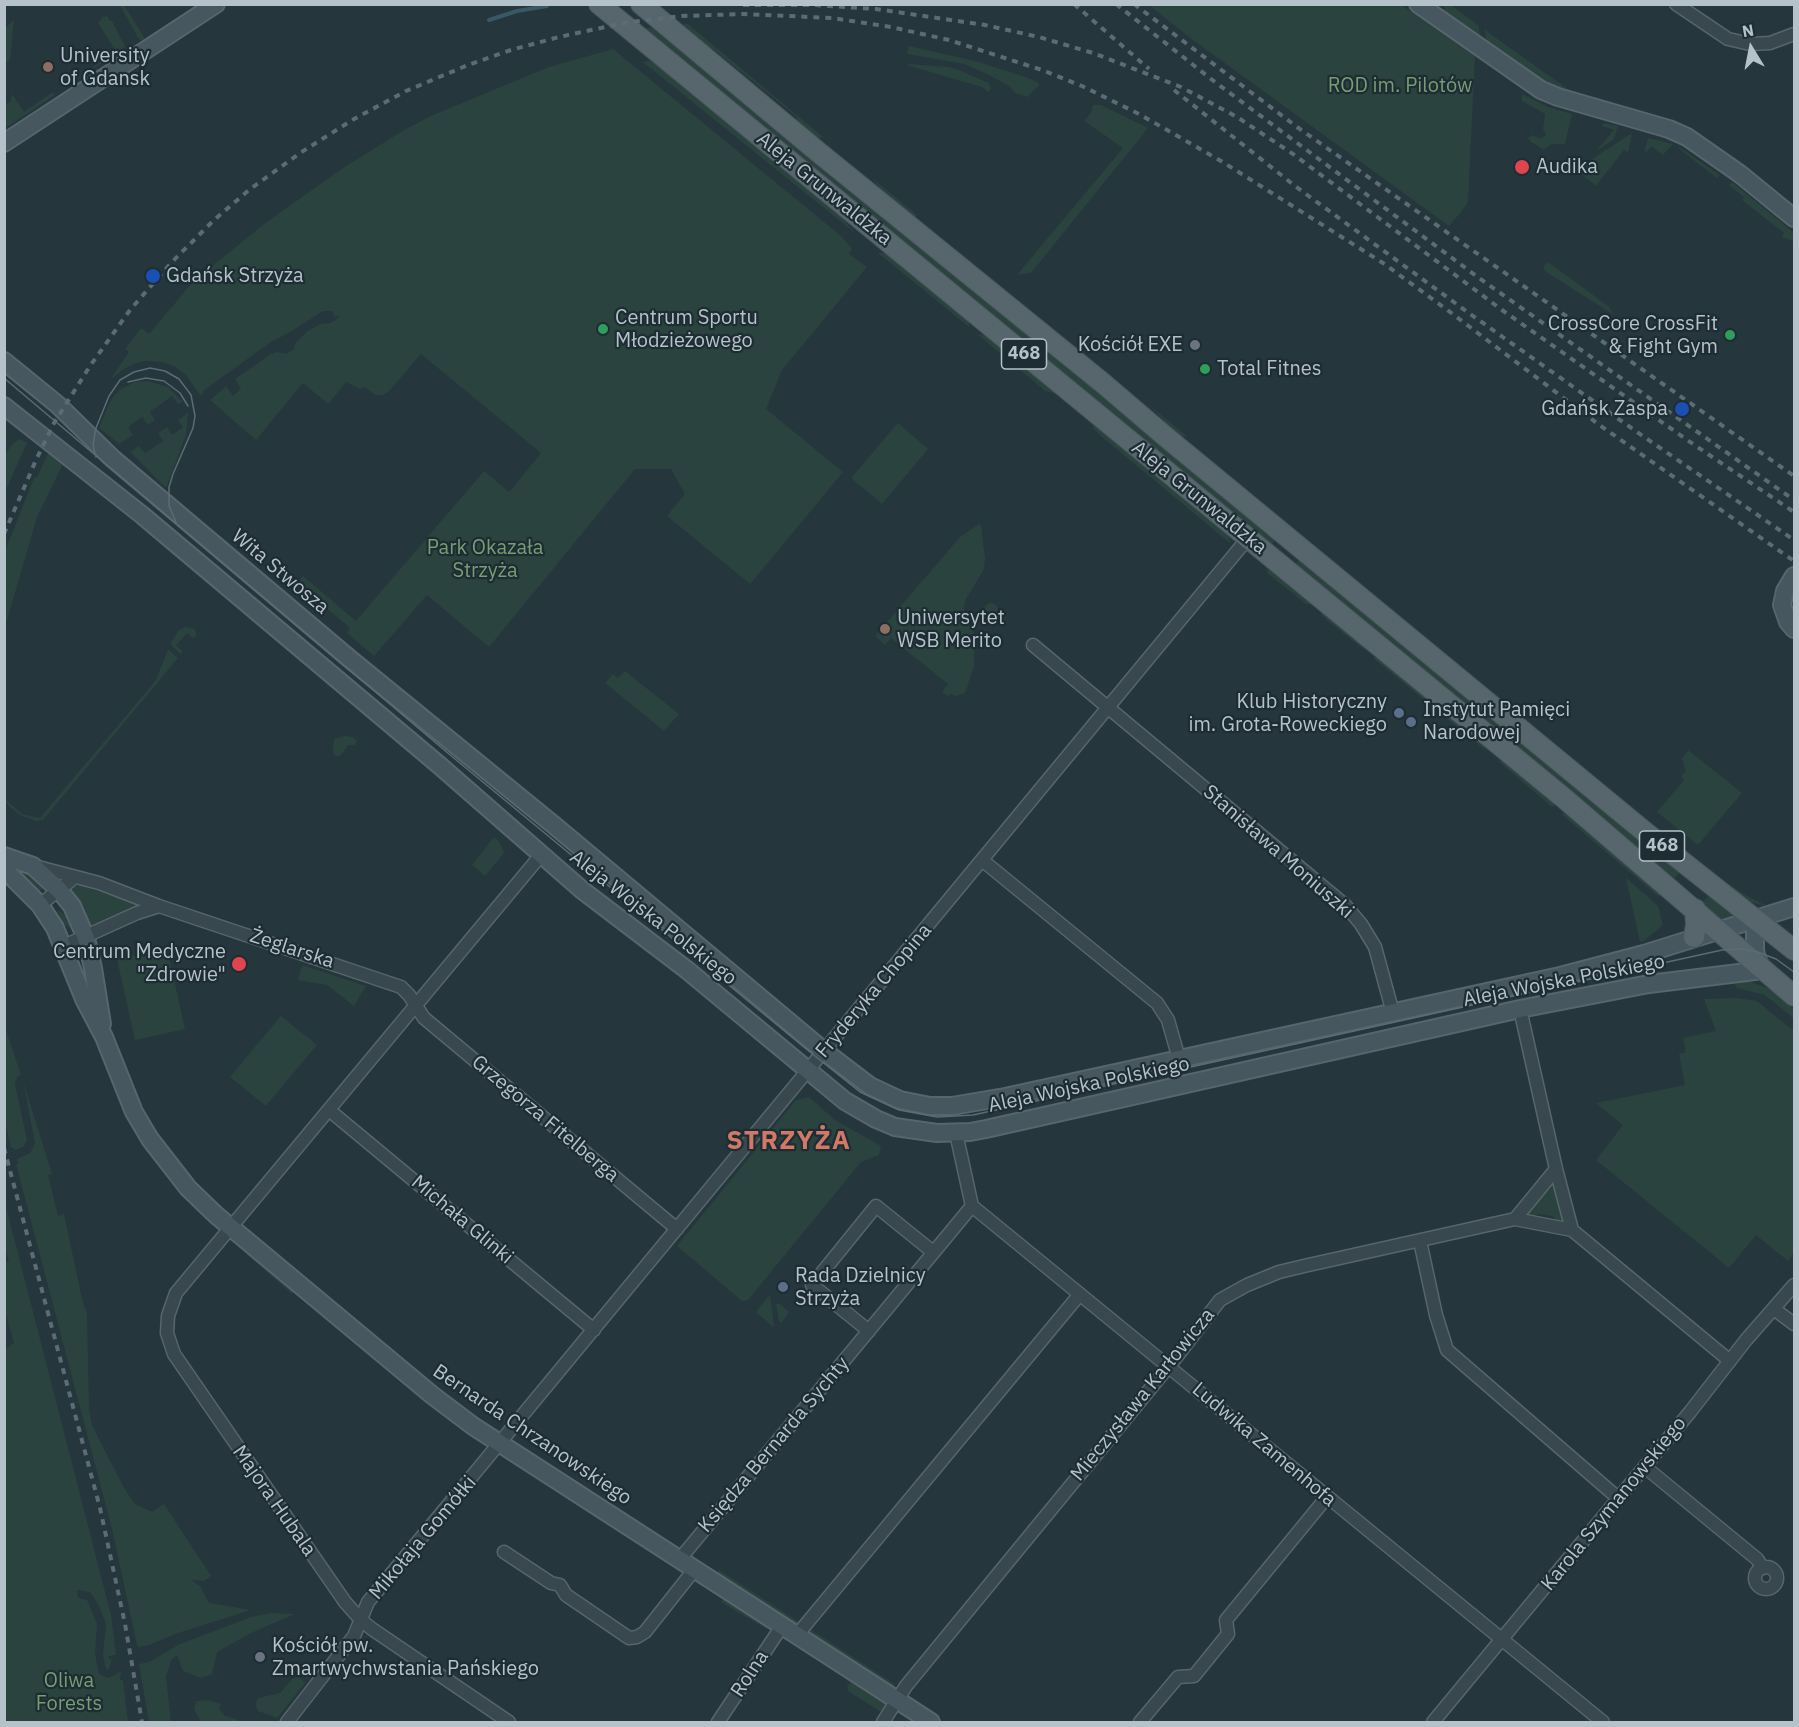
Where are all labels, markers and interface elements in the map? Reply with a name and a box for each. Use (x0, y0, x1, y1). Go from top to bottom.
north arrow (1721, 18, 1781, 78)
text: N (1740, 19, 1755, 41)
place label: University of Gdansk (60, 44, 150, 91)
marker: University of Gdansk (41, 60, 55, 74)
park label: ROD im. Pilotów (1328, 74, 1472, 98)
street label: Aleja Grunwaldzka (752, 127, 896, 251)
place label: Audika (1536, 155, 1598, 179)
marker: Audika (1513, 158, 1531, 176)
place label: Gdańsk Strzyża (166, 264, 304, 288)
marker: Gdańsk Strzyża (144, 267, 162, 285)
place label: Centrum Sportu Młodzieżowego (615, 306, 758, 353)
place label: CrossCore CrossFit & Fight Gym (1548, 312, 1718, 359)
marker: Centrum Sportu Młodzieżowego (596, 322, 610, 336)
marker: CrossCore CrossFit & Fight Gym (1723, 328, 1737, 342)
place label: Kościół EXE (1078, 333, 1183, 357)
marker: Kościół EXE (1188, 338, 1202, 352)
road number: 468 (1002, 339, 1046, 369)
place label: Total Fitnes (1217, 357, 1321, 381)
marker: Total Fitnes (1198, 362, 1212, 376)
place label: Gdańsk Zaspa (1541, 397, 1668, 421)
marker: Gdańsk Zaspa (1673, 400, 1691, 418)
street label: Aleja Grunwaldzka (1127, 436, 1271, 560)
street label: Wita Stwosza (226, 524, 334, 620)
park label: Park Okazała Strzyża (427, 536, 543, 583)
place label: Uniwersytet WSB Merito (897, 606, 1005, 653)
marker: Uniwersytet WSB Merito (878, 622, 892, 636)
place label: Klub Historyczny im. Grota-Roweckiego (1188, 690, 1387, 737)
place label: Instytut Pamięci Narodowej (1423, 698, 1570, 745)
marker: Klub Historyczny im. Grota-Roweckiego (1392, 706, 1406, 720)
marker: Instytut Pamięci Narodowej (1404, 715, 1418, 729)
street label: Stanisława Moniuszki (1198, 780, 1358, 924)
road number: 468 (1640, 831, 1684, 861)
street label: Aleja Wojska Polskiego (565, 845, 741, 991)
street label: Fryderyka Chopina (811, 919, 937, 1063)
street label: Żeglarska (247, 924, 337, 974)
place label: Centrum Medyczne "Zdrowie" (53, 940, 226, 987)
street label: Aleja Wojska Polskiego (1461, 950, 1667, 1012)
marker: Centrum Medyczne "Zdrowie" (230, 955, 248, 973)
street label: Grzegorza Fitelberga (466, 1050, 624, 1188)
street label: Aleja Wojska Polskiego (986, 1052, 1192, 1118)
district label: STRZYŻA (727, 1125, 851, 1157)
street label: Michała Glinki (406, 1170, 518, 1270)
place label: Rada Dzielnicy Strzyża (795, 1264, 926, 1311)
marker: Rada Dzielnicy Strzyża (776, 1280, 790, 1294)
street label: Mieczysława Karłowicza (1066, 1304, 1220, 1486)
street label: Księdza Bernarda Sychty (693, 1352, 855, 1538)
street label: Bernarda Chrzanowskiego (428, 1360, 636, 1510)
street label: Ludwika Zamenhofa (1187, 1378, 1341, 1512)
street label: Karola Szymanowskiego (1536, 1412, 1692, 1596)
street label: Majora Hubala (227, 1441, 321, 1561)
street label: Mikołaja Gomółki (364, 1471, 482, 1605)
place label: Kościół pw. Zmartwychwstania Pańskiego (272, 1634, 539, 1681)
street label: Rolna (726, 1646, 774, 1702)
marker: Kościół pw. Zmartwychwstania Pańskiego (253, 1650, 267, 1664)
park label: Oliwa Forests (36, 1669, 102, 1716)

